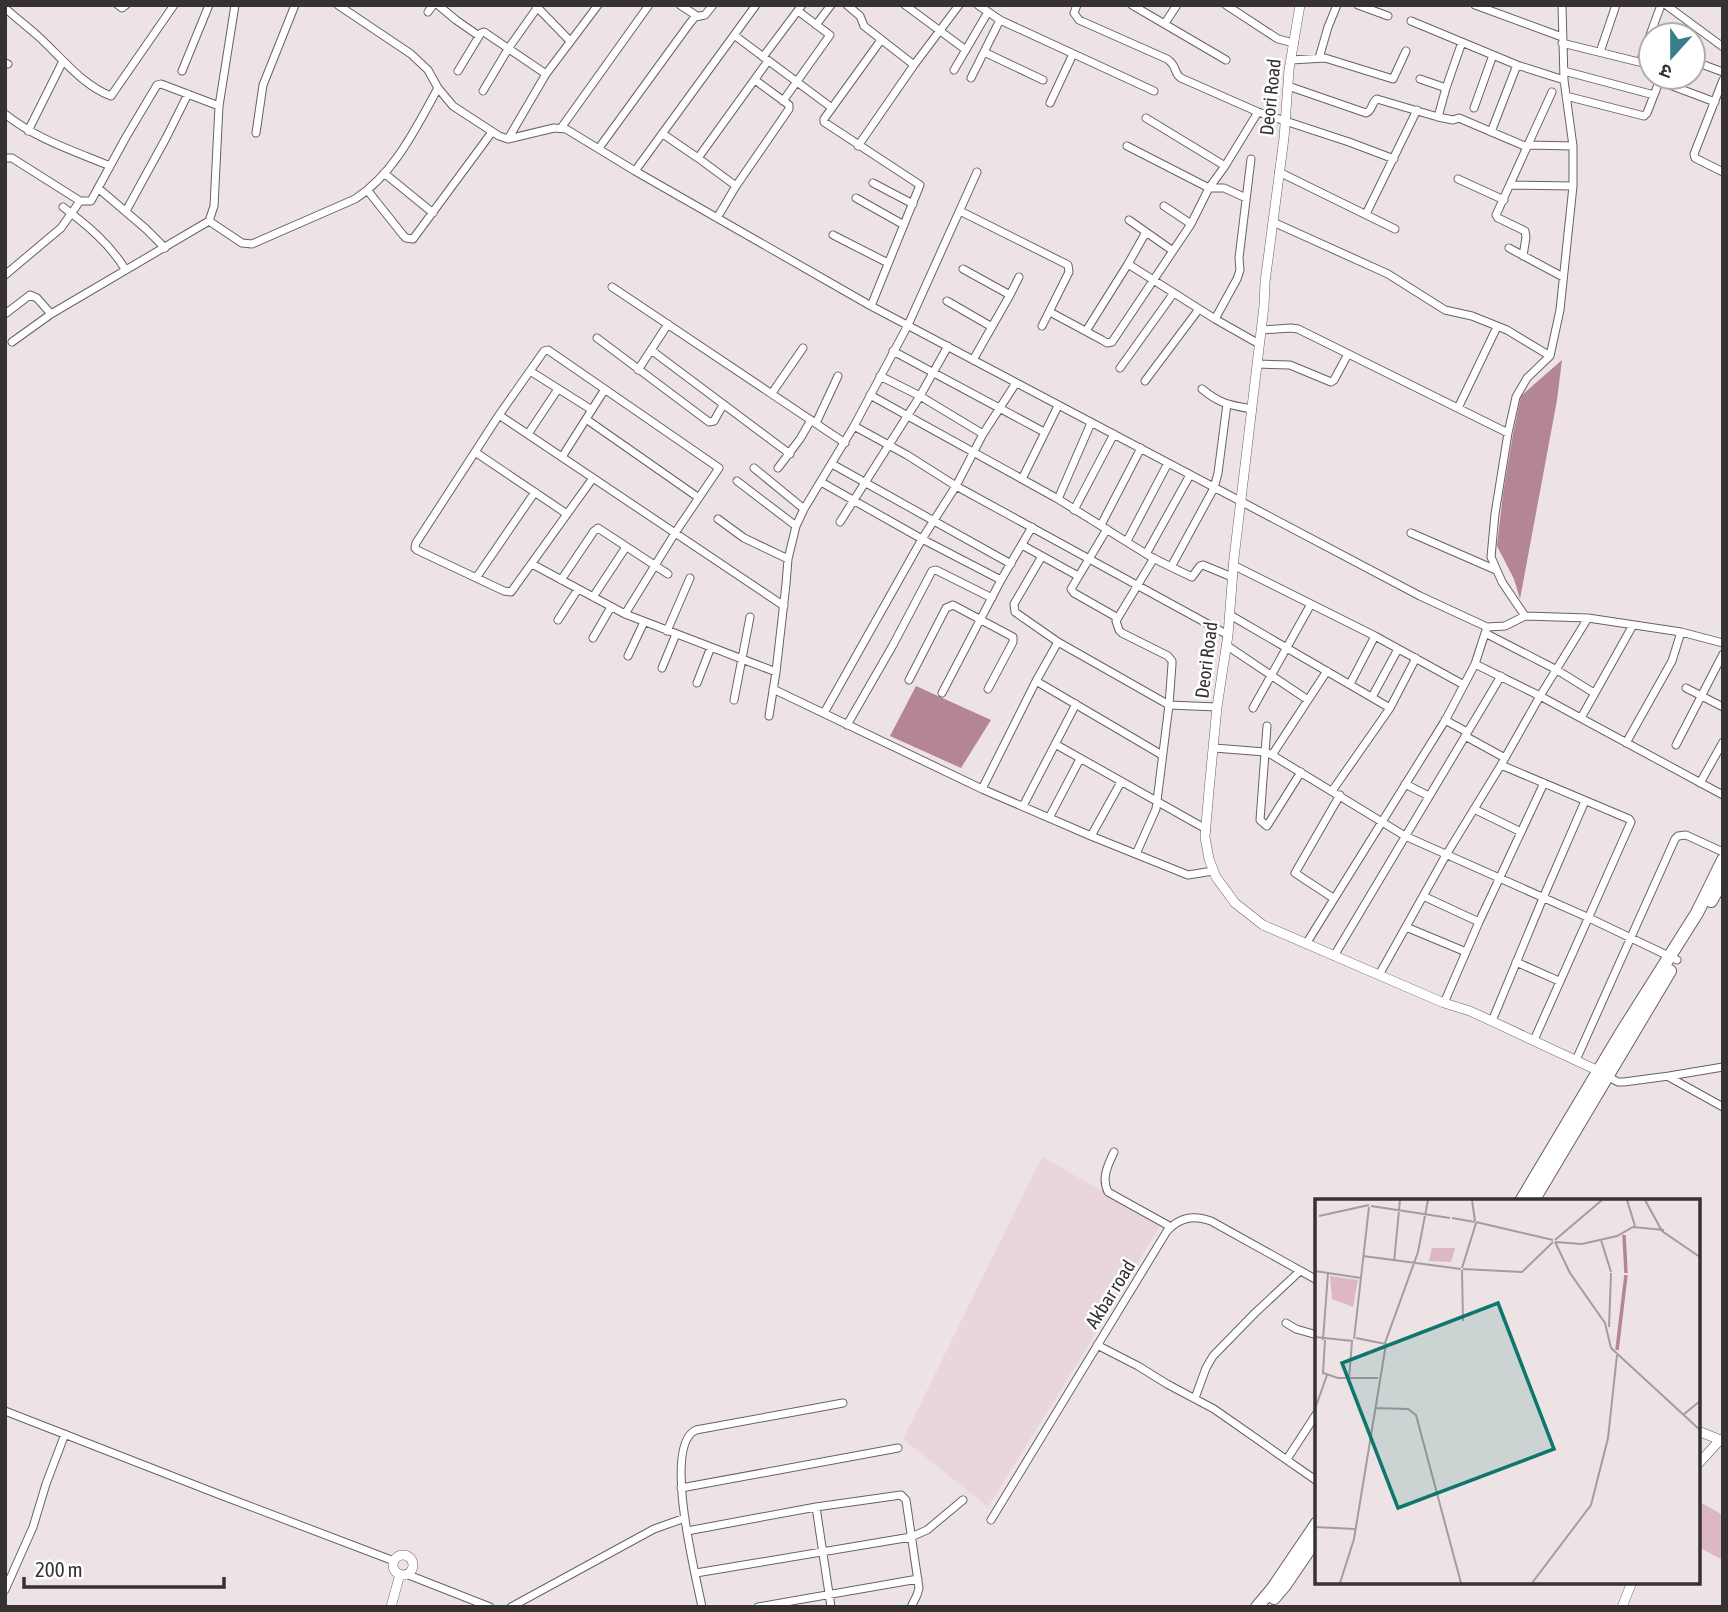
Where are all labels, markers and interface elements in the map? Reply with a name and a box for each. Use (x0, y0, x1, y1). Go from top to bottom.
north arrow (1637, 21, 1707, 91)
street label: Deori Road (1255, 58, 1285, 136)
text: उ (1656, 59, 1675, 84)
street label: Deori Road (1190, 620, 1222, 700)
inset map (1315, 1199, 1700, 1584)
street label: Akbar road (1081, 1256, 1139, 1332)
scale bar (24, 1546, 224, 1590)
text: 200 m (35, 1557, 83, 1581)

